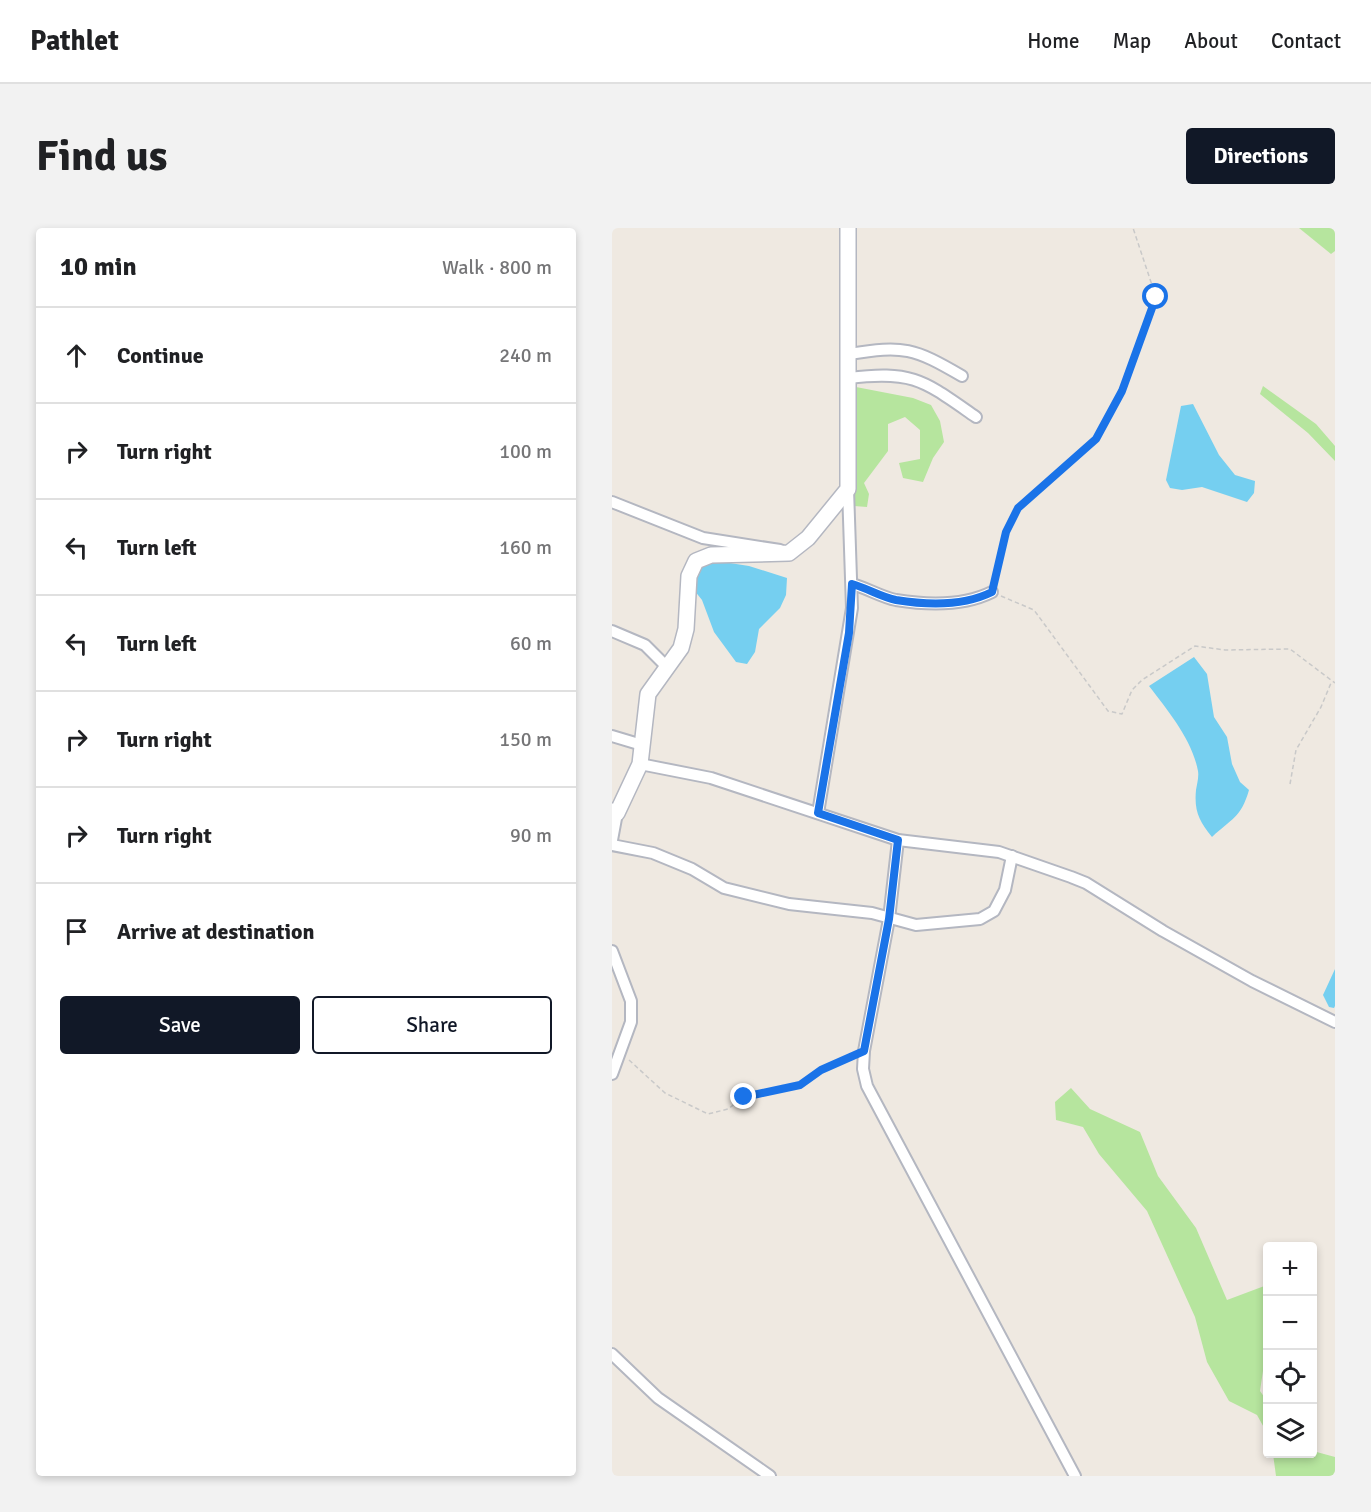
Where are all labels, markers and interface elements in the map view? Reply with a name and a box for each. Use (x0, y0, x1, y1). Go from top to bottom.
text: Pathlet (30, 24, 119, 58)
text: Home (1027, 28, 1080, 54)
text: Map (1113, 28, 1151, 54)
text: About (1184, 28, 1238, 54)
text: Contact (1271, 28, 1341, 54)
button: Directions (1186, 128, 1335, 184)
text: Find us (36, 131, 167, 182)
text: 10 min (60, 251, 137, 283)
text: Walk · 800 m (442, 255, 552, 280)
route start (1142, 283, 1168, 309)
icon: ahead (60, 339, 93, 372)
text: Continue (117, 342, 204, 369)
text: 240 m (499, 343, 552, 368)
icon: right (60, 435, 93, 468)
text: Turn right (117, 438, 212, 465)
text: 100 m (499, 439, 552, 464)
icon: left (60, 531, 93, 564)
text: Turn left (117, 534, 197, 561)
text: 160 m (499, 535, 552, 560)
icon: left (60, 627, 93, 660)
text: Turn left (117, 630, 197, 657)
text: 60 m (510, 631, 552, 656)
icon: right (60, 723, 93, 756)
text: Turn right (117, 726, 212, 753)
text: 150 m (499, 727, 552, 752)
icon: right (60, 819, 93, 852)
text: Turn right (117, 822, 212, 849)
text: 90 m (510, 823, 552, 848)
icon: arrive (60, 915, 93, 948)
text: Arrive at destination (117, 918, 314, 945)
button: Save (60, 996, 300, 1054)
button: Share (312, 996, 552, 1054)
route end (730, 1083, 756, 1109)
map controls (1263, 1242, 1317, 1458)
button: + (1263, 1242, 1317, 1296)
button: − (1263, 1296, 1317, 1350)
button: locate (1263, 1350, 1317, 1404)
button: layers (1263, 1404, 1317, 1458)

